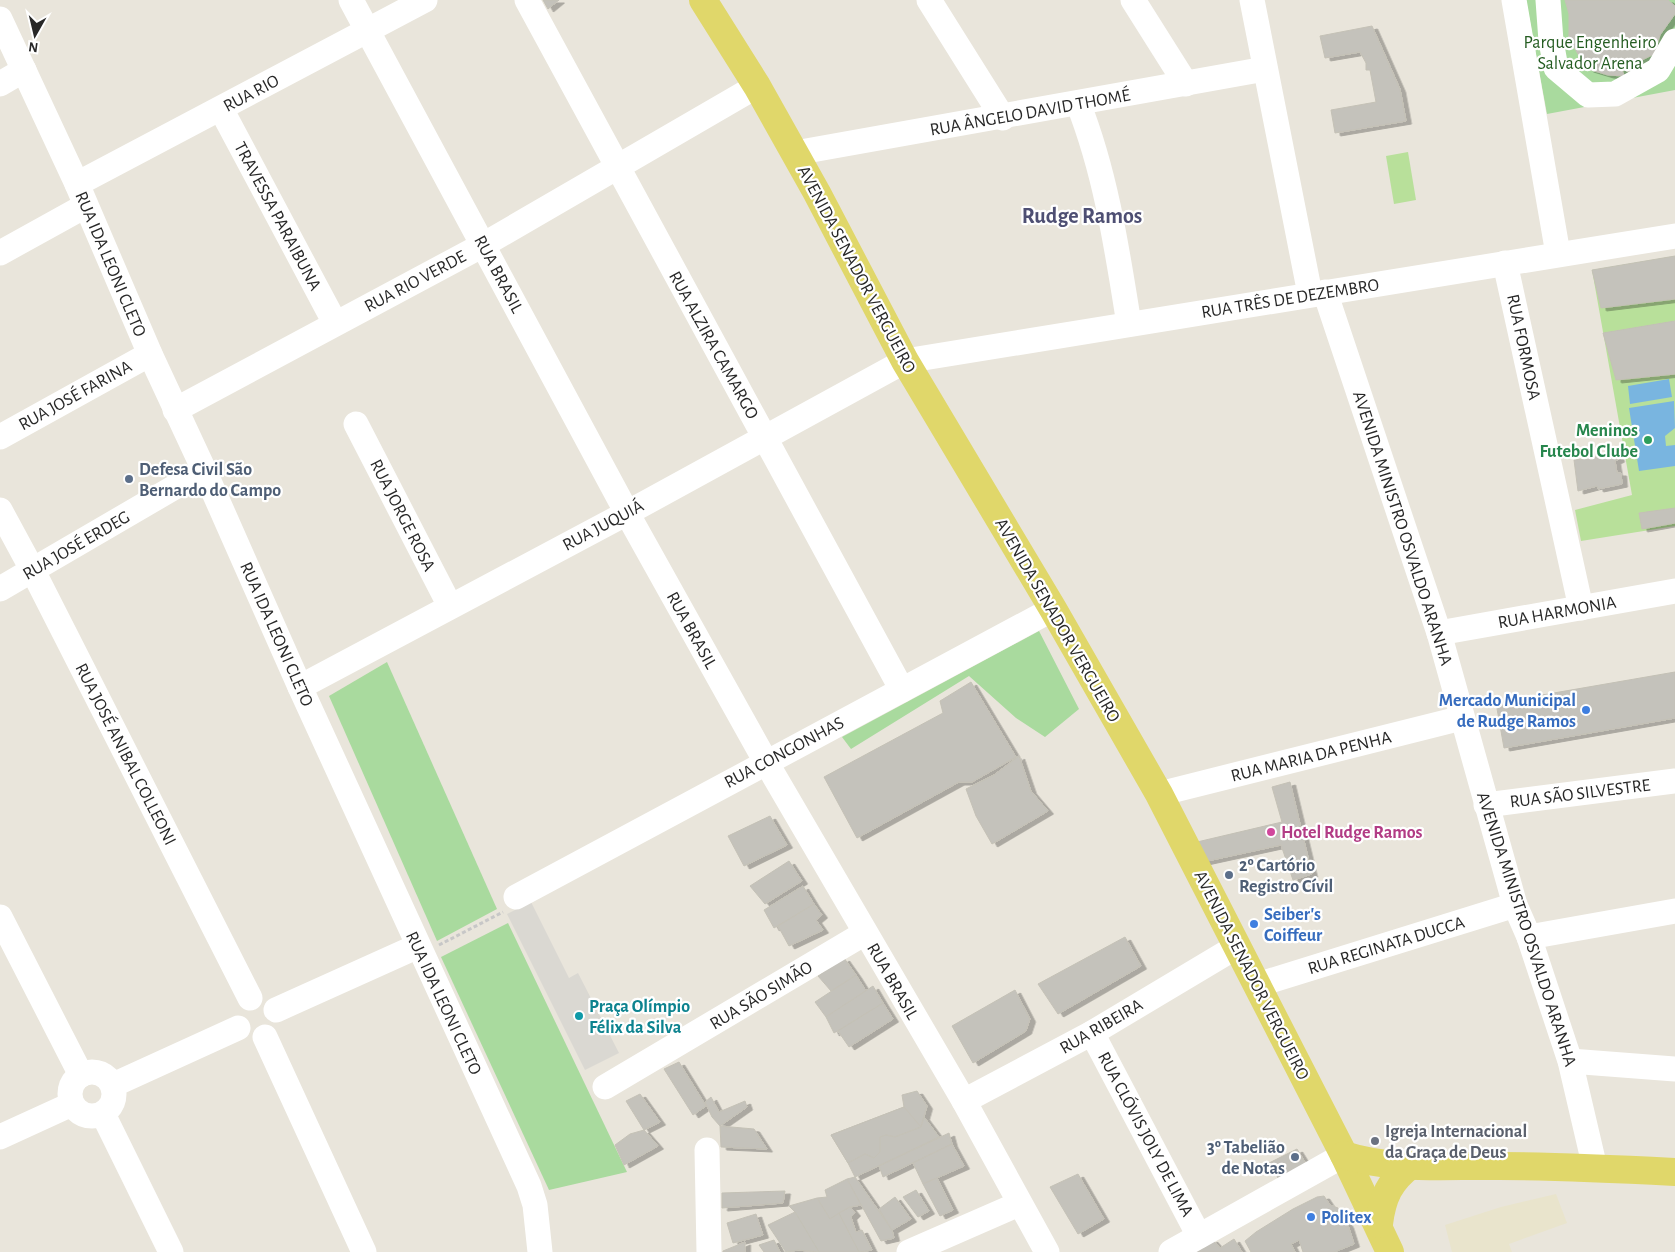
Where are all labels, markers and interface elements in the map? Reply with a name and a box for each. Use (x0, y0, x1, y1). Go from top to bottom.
north arrow (10, 10, 60, 60)
park label: Parque Engenheiro Salvador Arena (1523, 34, 1657, 73)
text: N (28, 39, 39, 54)
street label: RUA RIO (221, 72, 282, 116)
street label: RUA ÂNGELO DAVID THOMÉ (928, 83, 1132, 139)
street label: TRAVESSA PARAIBUNA (230, 139, 324, 294)
street label: AVENIDA SENADOR VERGUEIRO (794, 163, 919, 376)
street label: RUA IDA LEONI CLETO (71, 189, 149, 340)
district label: Rudge Ramos (1022, 205, 1142, 227)
street label: RUA BRASIL (470, 233, 526, 317)
street label: RUA RIO VERDE (362, 247, 469, 316)
street label: RUA ALZIRA CAMARGO (665, 269, 761, 422)
street label: RUA TRÊS DE DEZEMBRO (1199, 273, 1380, 322)
street label: RUA FORMOSA (1503, 293, 1543, 402)
street label: RUA JOSÉ FARINA (15, 355, 136, 434)
street label: AVENIDA MINISTRO OSVALDO ARANHA (1349, 389, 1455, 668)
place label: Meninos Futebol Clube (1539, 422, 1638, 461)
marker: Meninos Futebol Clube (1642, 434, 1654, 446)
street label: RUA JORGE ROSA (366, 457, 438, 575)
place label: Defesa Civil São Bernardo do Campo (139, 461, 281, 500)
marker: Defesa Civil São Bernardo do Campo (123, 473, 135, 485)
street label: RUA JUQUIÁ (559, 494, 647, 555)
street label: RUA JOSÉ ERDEG (18, 505, 133, 584)
street label: AVENIDA SENADOR VERGUEIRO (991, 516, 1123, 725)
street label: RUA IDA LEONI CLETO (236, 559, 316, 709)
street label: RUA BRASIL (663, 589, 720, 672)
street label: RUA HARMONIA (1497, 594, 1618, 632)
street label: RUA JOSÉ ANIBAL COLLEONI (71, 659, 182, 848)
place label: Mercado Municipal de Rudge Ramos (1439, 692, 1576, 731)
marker: Mercado Municipal de Rudge Ramos (1580, 704, 1592, 716)
street label: RUA CONGONHAS (722, 714, 847, 792)
street label: RUA MARIA DA PENHA (1229, 728, 1394, 786)
street label: RUA SÃO SILVESTRE (1508, 773, 1652, 812)
street label: AVENIDA MINISTRO OSVALDO ARANHA (1473, 790, 1579, 1069)
place label: Hotel Rudge Ramos (1281, 824, 1423, 842)
marker: Hotel Rudge Ramos (1265, 826, 1277, 838)
place label: 2º Cartório Registro Cívil (1239, 857, 1333, 896)
street label: AVENIDA SENADOR VERGUEIRO (1190, 868, 1312, 1083)
marker: 2º Cartório Registro Cívil (1223, 869, 1235, 881)
place label: Seiber's Coiffeur (1264, 906, 1323, 945)
street label: RUA REGINATA DUCCA (1306, 913, 1467, 978)
marker: Seiber's Coiffeur (1248, 918, 1260, 930)
street label: RUA IDA LEONI CLETO (402, 929, 484, 1078)
street label: RUA BRASIL (863, 940, 921, 1023)
street label: RUA SÃO SIMÃO (706, 956, 816, 1033)
street label: RUA RIBEIRA (1057, 996, 1146, 1058)
place label: Praça Olímpio Félix da Silva (589, 998, 690, 1037)
marker: Praça Olímpio Félix da Silva (573, 1010, 585, 1022)
street label: RUA CLÓVIS JOLY DE LIMA (1094, 1048, 1199, 1220)
place label: Igreja Internacional da Graça de Deus (1385, 1123, 1527, 1162)
marker: Igreja Internacional da Graça de Deus (1369, 1135, 1381, 1147)
place label: 3º Tabelião de Notas (1207, 1139, 1285, 1178)
marker: 3º Tabelião de Notas (1289, 1151, 1301, 1163)
place label: Politex (1321, 1209, 1372, 1227)
marker: Politex (1305, 1211, 1317, 1223)

